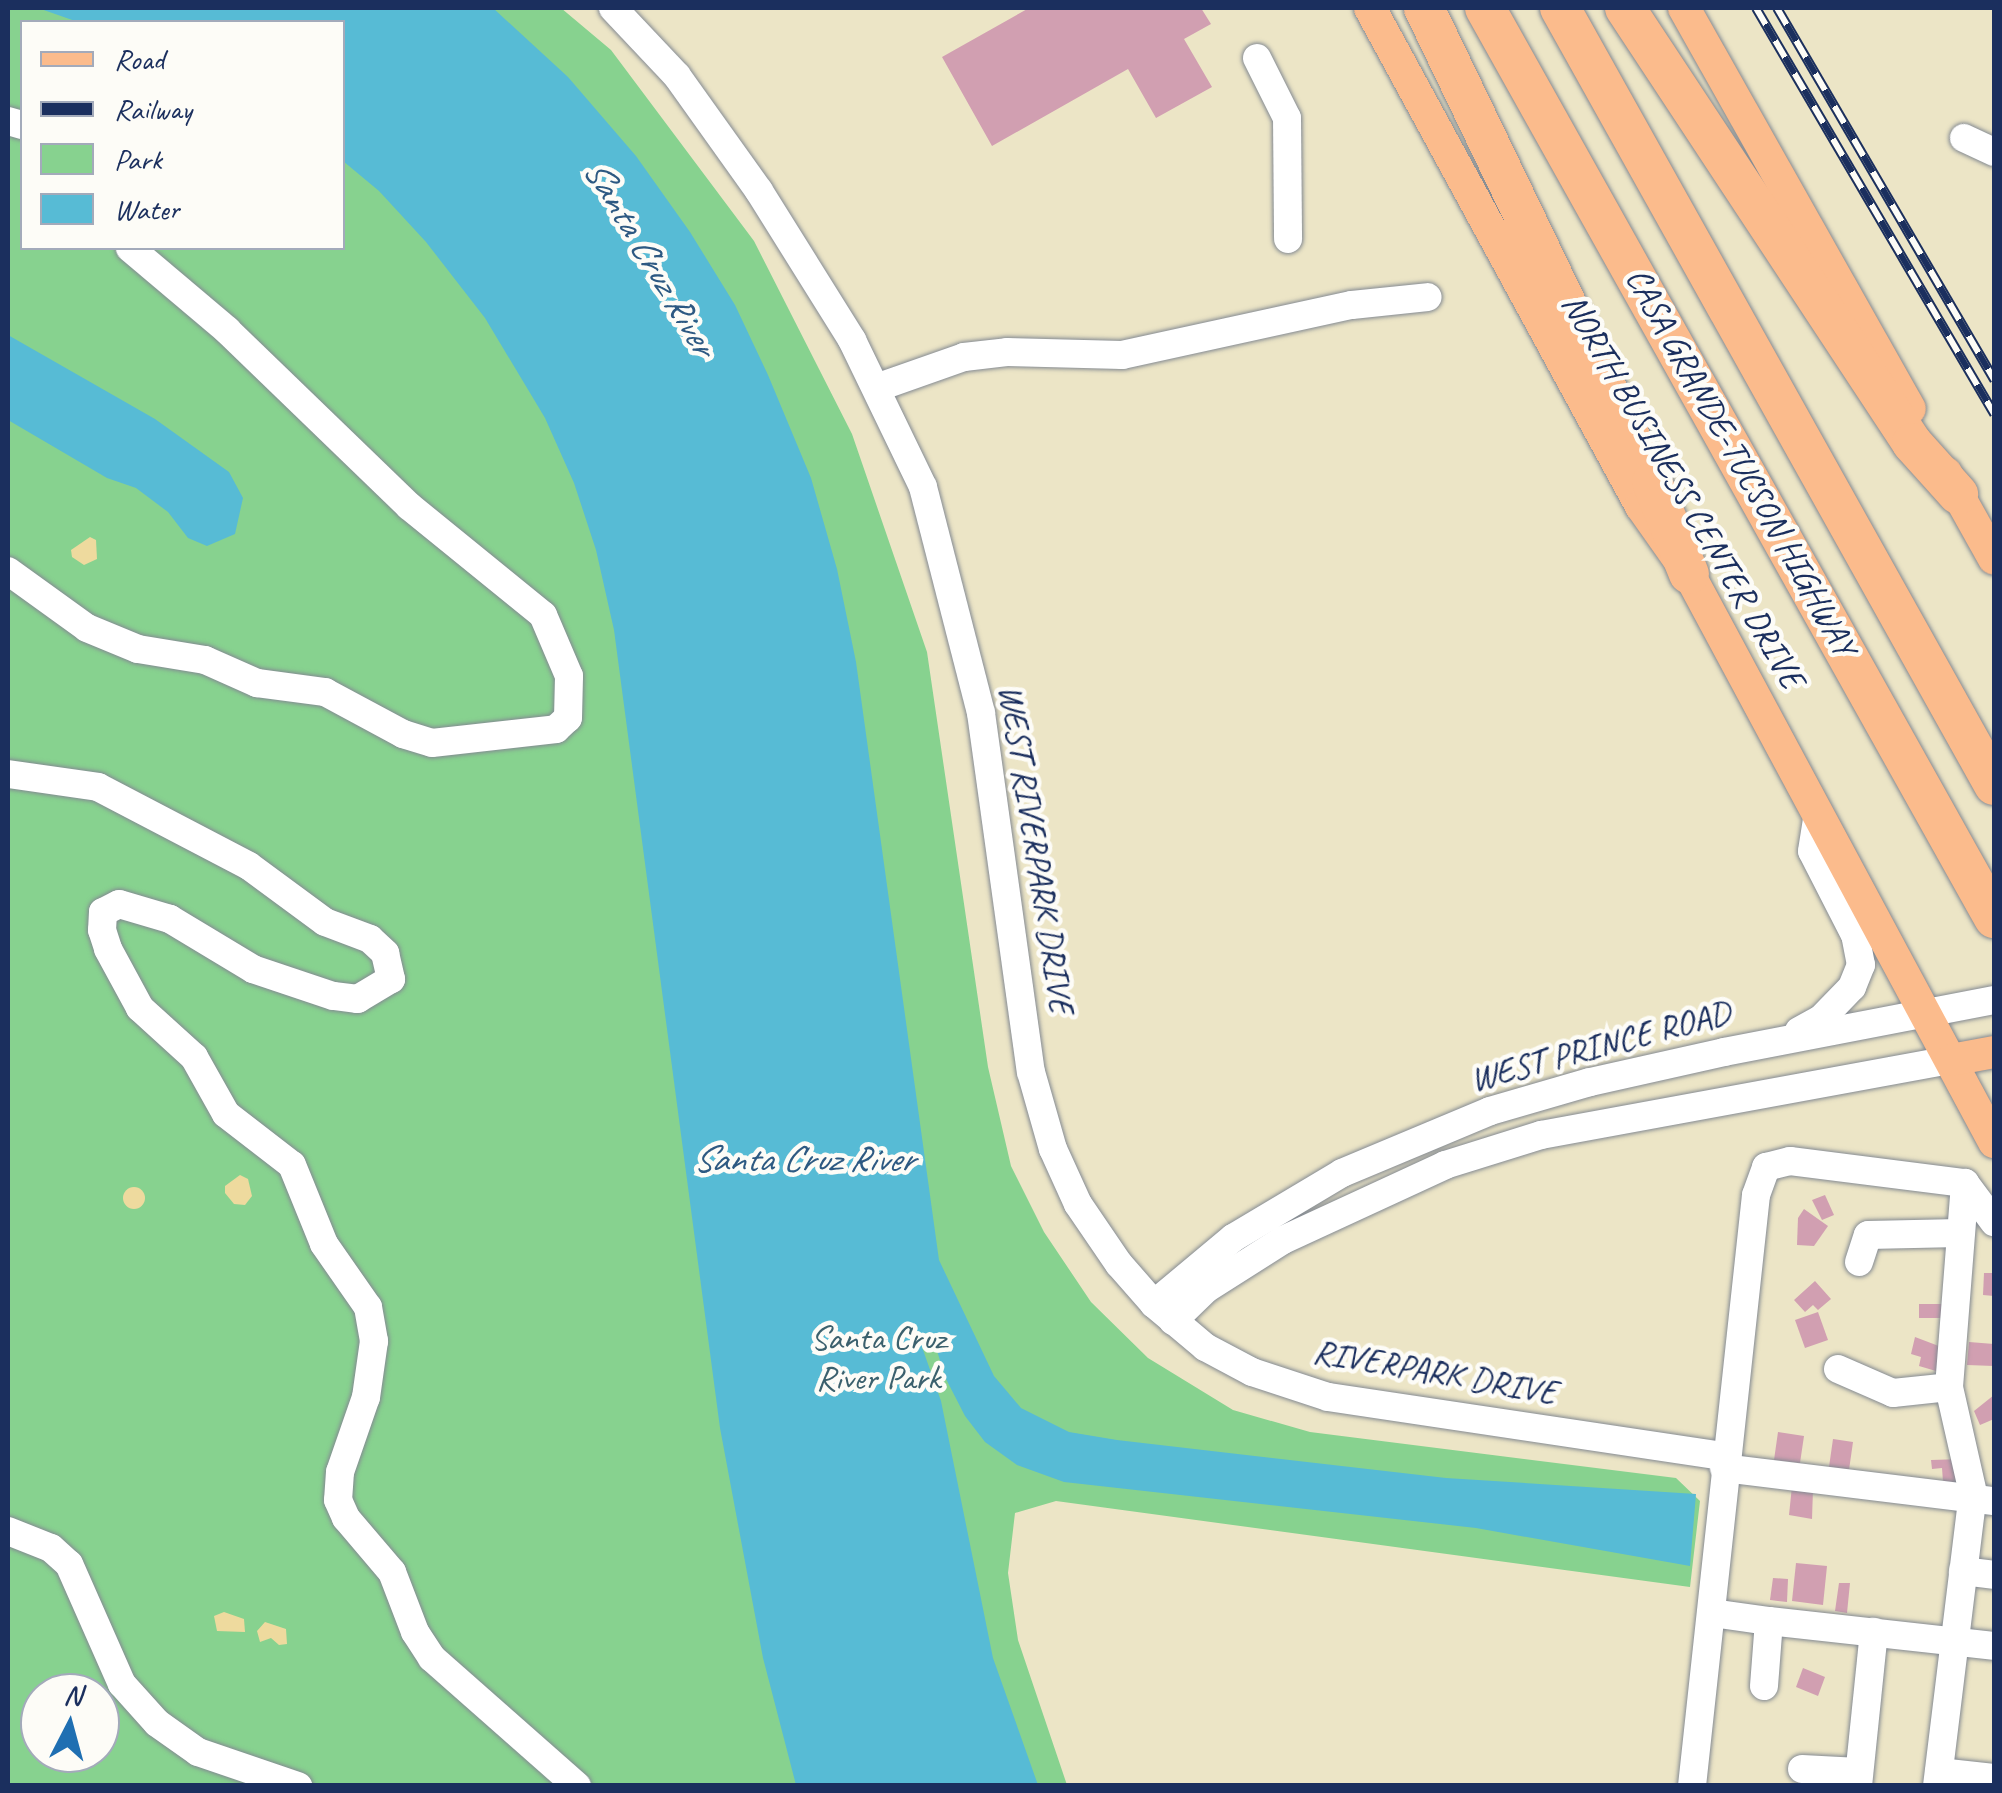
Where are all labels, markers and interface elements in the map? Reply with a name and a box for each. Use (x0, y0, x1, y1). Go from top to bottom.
legend (20, 20, 345, 250)
text: Road (114, 40, 164, 78)
text: Railway (114, 90, 192, 128)
text: Park (114, 140, 162, 178)
water label: Santa Cruz River (573, 150, 727, 364)
text: Water (114, 190, 179, 228)
street label: CASA GRANDE-TUCSON HIGHWAY (1617, 260, 1865, 664)
street label: NORTH BUSINESS CENTER DRIVE (1553, 286, 1813, 696)
street label: WEST RIVERPARK DRIVE (989, 683, 1083, 1015)
street label: WEST PRINCE ROAD (1465, 991, 1735, 1101)
water label: Santa Cruz River (692, 1136, 914, 1182)
park label: Santa Cruz River Park (811, 1317, 945, 1399)
street label: RIVERPARK DRIVE (1310, 1330, 1560, 1414)
north arrow (20, 1673, 120, 1773)
text: N (63, 1676, 83, 1713)

